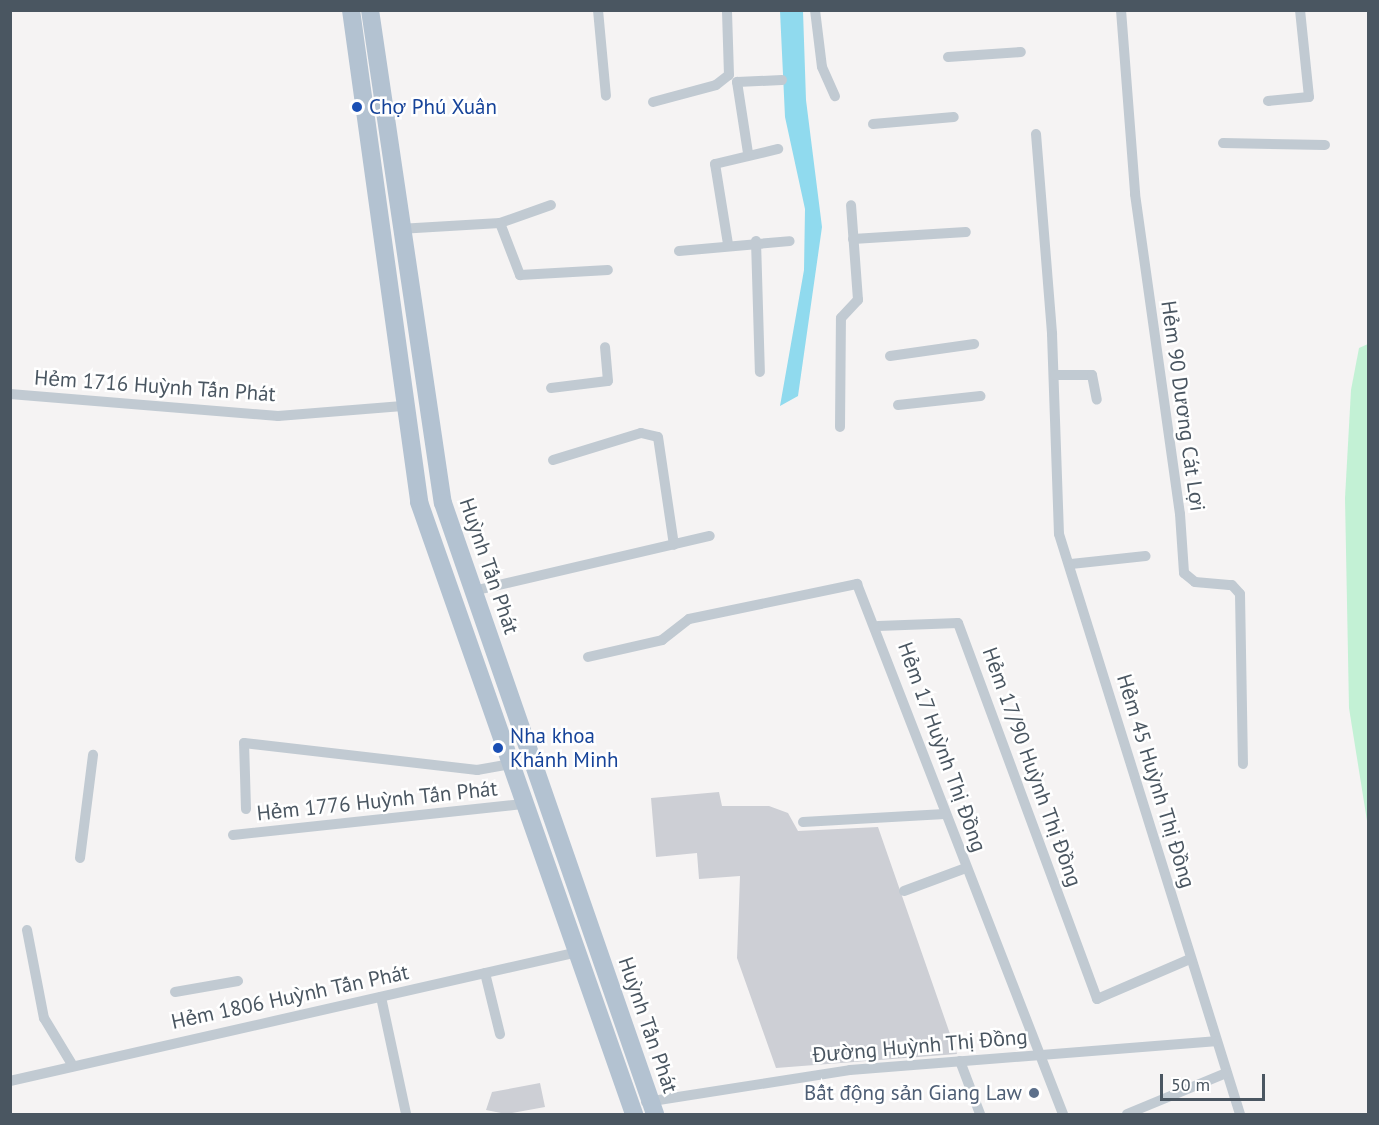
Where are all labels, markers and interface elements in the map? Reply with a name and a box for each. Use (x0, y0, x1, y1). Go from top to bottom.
place label: Chợ Phú Xuân (369, 94, 498, 120)
marker: Chợ Phú Xuân (350, 100, 364, 114)
street label: Hẻm 90 Dương Cát Lợi (1156, 299, 1210, 513)
street label: Hẻm 1716 Huỳnh Tấn Phát (33, 365, 277, 407)
street label: Huỳnh Tấn Phát (454, 494, 524, 638)
street label: Hẻm 17 Huỳnh Thị Đồng (892, 638, 992, 856)
street label: Hẻm 17/90 Huỳnh Thị Đồng (977, 644, 1087, 890)
street label: Hẻm 45 Huỳnh Thị Đồng (1111, 671, 1201, 891)
place label: Nha khoa Khánh Minh (510, 723, 619, 773)
marker: Nha khoa Khánh Minh (491, 741, 505, 755)
street label: Hẻm 1776 Huỳnh Tấn Phát (255, 776, 499, 826)
street label: Huỳnh Tấn Phát (613, 953, 683, 1097)
street label: Hẻm 1806 Huỳnh Tấn Phát (169, 959, 411, 1035)
street label: Đường Huỳnh Thị Đồng (811, 1024, 1029, 1068)
scale bar (1163, 1062, 1268, 1100)
text: 50 m (1171, 1073, 1210, 1096)
place label: Bất động sản Giang Law (804, 1080, 1022, 1106)
marker: Bất động sản Giang Law (1027, 1086, 1041, 1100)

